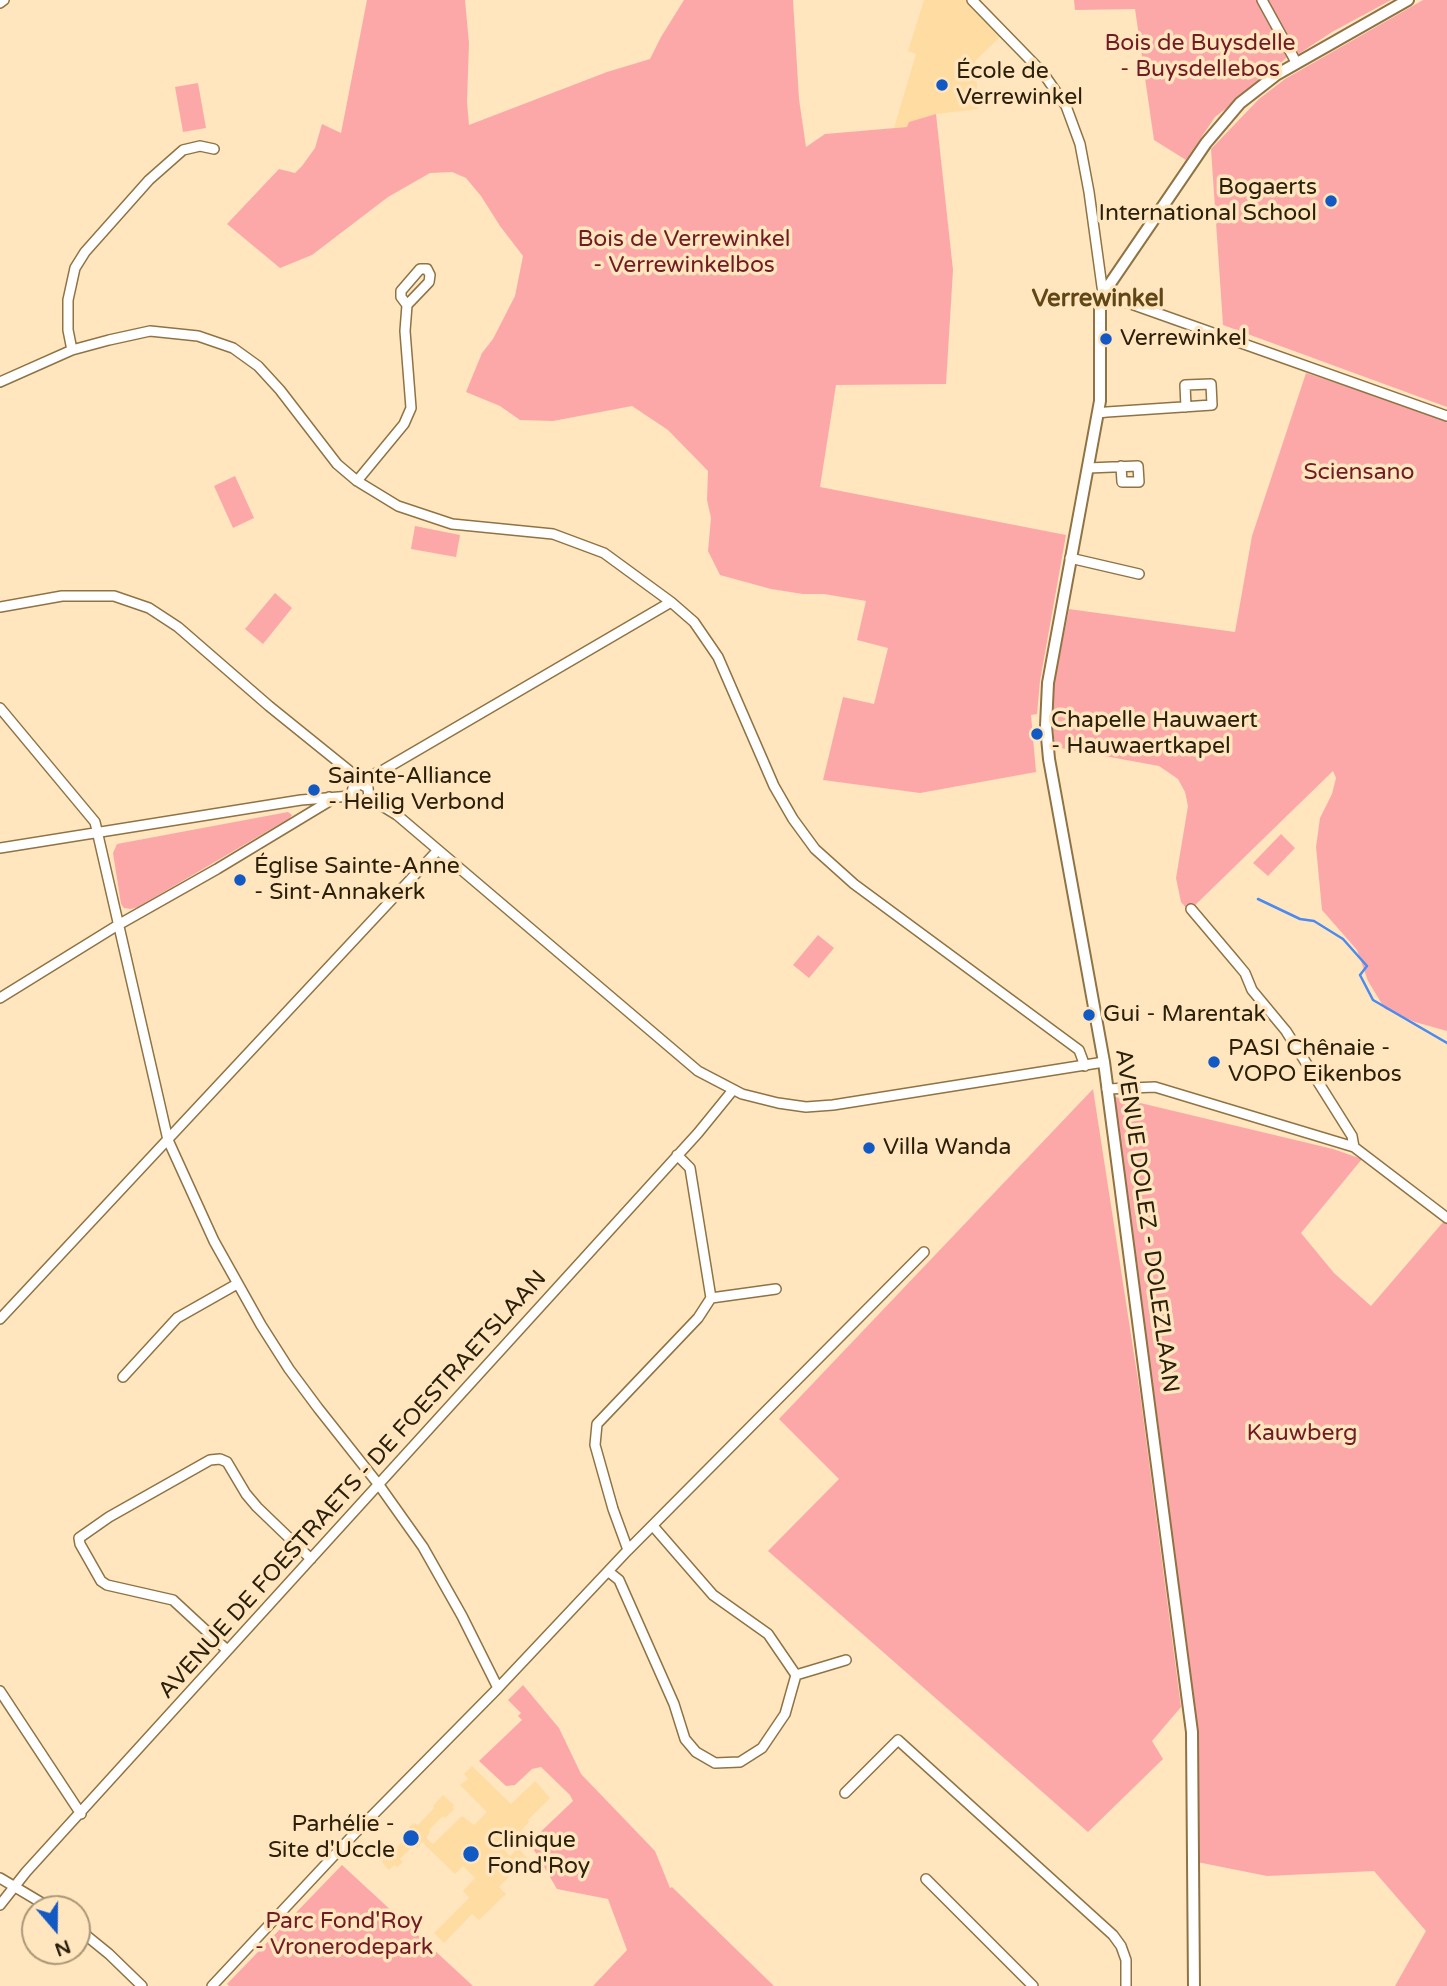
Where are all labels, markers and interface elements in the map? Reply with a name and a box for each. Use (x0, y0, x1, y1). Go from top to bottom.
park label: Bois de Buysdelle - Buysdellebos (1104, 30, 1296, 84)
place label: École de Verrewinkel (956, 58, 1083, 112)
marker: École de Verrewinkel (934, 77, 950, 93)
place label: Bogaerts International School (1099, 174, 1317, 228)
marker: Bogaerts International School (1323, 193, 1339, 209)
park label: Bois de Verrewinkel - Verrewinkelbos (578, 226, 790, 280)
district label: Verrewinkel (1032, 286, 1164, 314)
place label: Verrewinkel (1120, 325, 1247, 353)
marker: Verrewinkel (1098, 331, 1114, 347)
park label: Sciensano (1303, 459, 1415, 487)
place label: Chapelle Hauwaert - Hauwaertkapel (1051, 707, 1258, 761)
marker: Chapelle Hauwaert - Hauwaertkapel (1029, 726, 1045, 742)
place label: Sainte-Alliance - Heilig Verbond (328, 763, 505, 817)
marker: Sainte-Alliance - Heilig Verbond (306, 782, 322, 798)
place label: Église Sainte-Anne - Sint-Annakerk (254, 853, 460, 907)
marker: Église Sainte-Anne - Sint-Annakerk (232, 872, 248, 888)
place label: Gui - Marentak (1103, 1001, 1266, 1029)
marker: Gui - Marentak (1081, 1007, 1097, 1023)
place label: PASI Chênaie - VOPO Eikenbos (1228, 1035, 1402, 1089)
street label: AVENUE DOLEZ - DOLEZLAAN (1108, 1047, 1184, 1395)
marker: PASI Chênaie - VOPO Eikenbos (1206, 1054, 1222, 1070)
place label: Villa Wanda (883, 1134, 1012, 1162)
marker: Villa Wanda (861, 1140, 877, 1156)
street label: AVENUE DE FOESTRAETS - DE FOESTRAETSLAAN (153, 1265, 553, 1705)
park label: Kauwberg (1247, 1420, 1357, 1448)
place label: Parhélie - Site d'Uccle (268, 1811, 395, 1865)
place label: Clinique Fond'Roy (487, 1827, 590, 1881)
marker: Parhélie - Site d'Uccle (401, 1828, 421, 1848)
marker: Clinique Fond'Roy (461, 1844, 481, 1864)
north arrow (21, 1895, 91, 1965)
park label: Parc Fond'Roy - Vronerodepark (255, 1908, 433, 1962)
text: N (52, 1935, 73, 1961)

